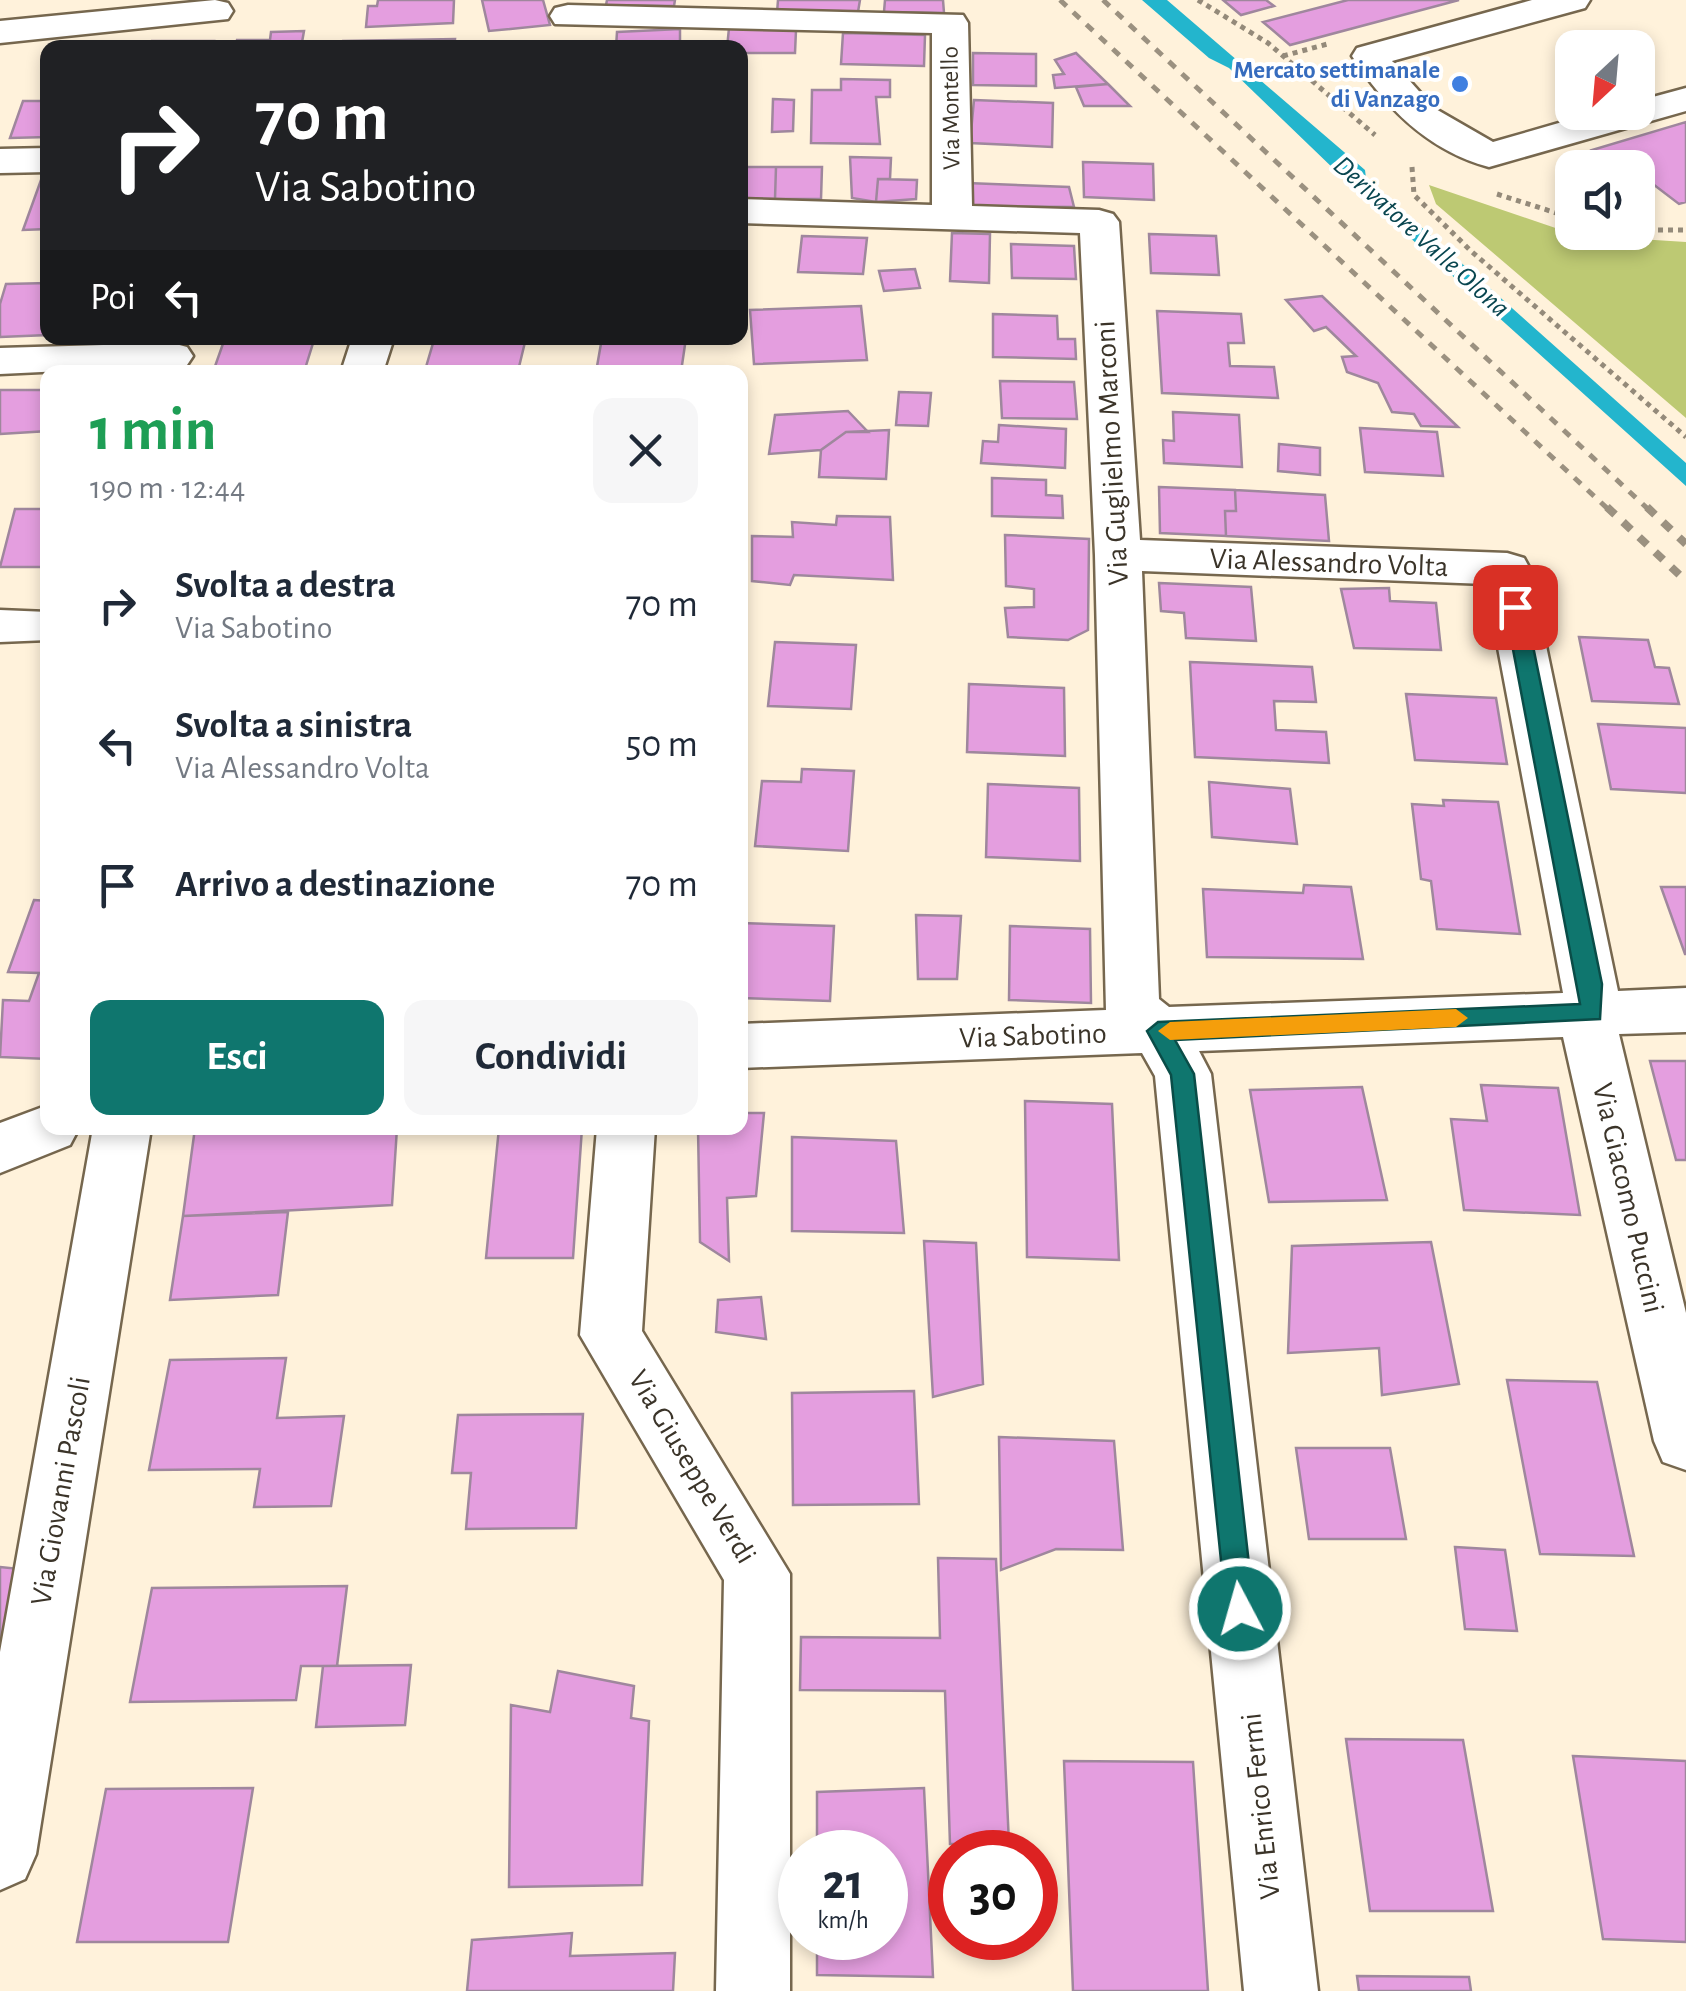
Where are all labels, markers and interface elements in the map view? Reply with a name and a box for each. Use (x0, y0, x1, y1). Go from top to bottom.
north arrow (1555, 30, 1655, 130)
map controls (1555, 30, 1655, 250)
street label: Via Montello (937, 46, 965, 170)
place label: Mercato settimanale di Vanzago (1234, 58, 1440, 112)
marker: Mercato settimanale di Vanzago (1449, 73, 1471, 95)
icon: right (90, 80, 220, 210)
text: 70 m (255, 83, 389, 153)
button: sound (1555, 150, 1655, 250)
water label: Derivatore Valle Olona (1328, 151, 1514, 323)
text: Via Sabotino (255, 165, 476, 210)
icon: left (156, 270, 211, 325)
text: Poi (90, 279, 136, 317)
street label: Via Guglielmo Marconi (1090, 320, 1134, 586)
button: close (593, 398, 698, 503)
text: 1 min (90, 401, 216, 461)
text: 190 m · 12:44 (90, 472, 245, 504)
street label: Via Alessandro Volta (1209, 544, 1449, 582)
pin (1473, 565, 1558, 650)
text: Svolta a destra (175, 567, 396, 605)
icon: right (90, 578, 145, 633)
icon: arrive (1488, 580, 1543, 635)
text: 70 m (625, 586, 698, 624)
text: Via Sabotino (175, 612, 332, 644)
text: Svolta a sinistra (175, 707, 412, 745)
icon: left (90, 718, 145, 773)
text: 50 m (625, 726, 698, 764)
text: Via Alessandro Volta (175, 752, 430, 784)
icon: arrive (90, 858, 145, 913)
text: Arrivo a destinazione (175, 866, 495, 904)
text: 70 m (625, 866, 698, 904)
button: Esci (90, 1000, 384, 1115)
button: Condividi (404, 1000, 698, 1115)
street label: Via Sabotino (959, 1018, 1107, 1054)
street label: Via Giacomo Puccini (1587, 1080, 1669, 1316)
street label: Via Giuseppe Verdi (623, 1365, 761, 1569)
street label: Via Giovanni Pascoli (26, 1374, 96, 1608)
position arrow (1188, 1557, 1292, 1661)
street label: Via Enrico Fermi (1236, 1711, 1286, 1901)
speed limit sign: 30 (928, 1830, 1058, 1960)
text: 21 (822, 1858, 864, 1908)
text: km/h (817, 1908, 869, 1933)

